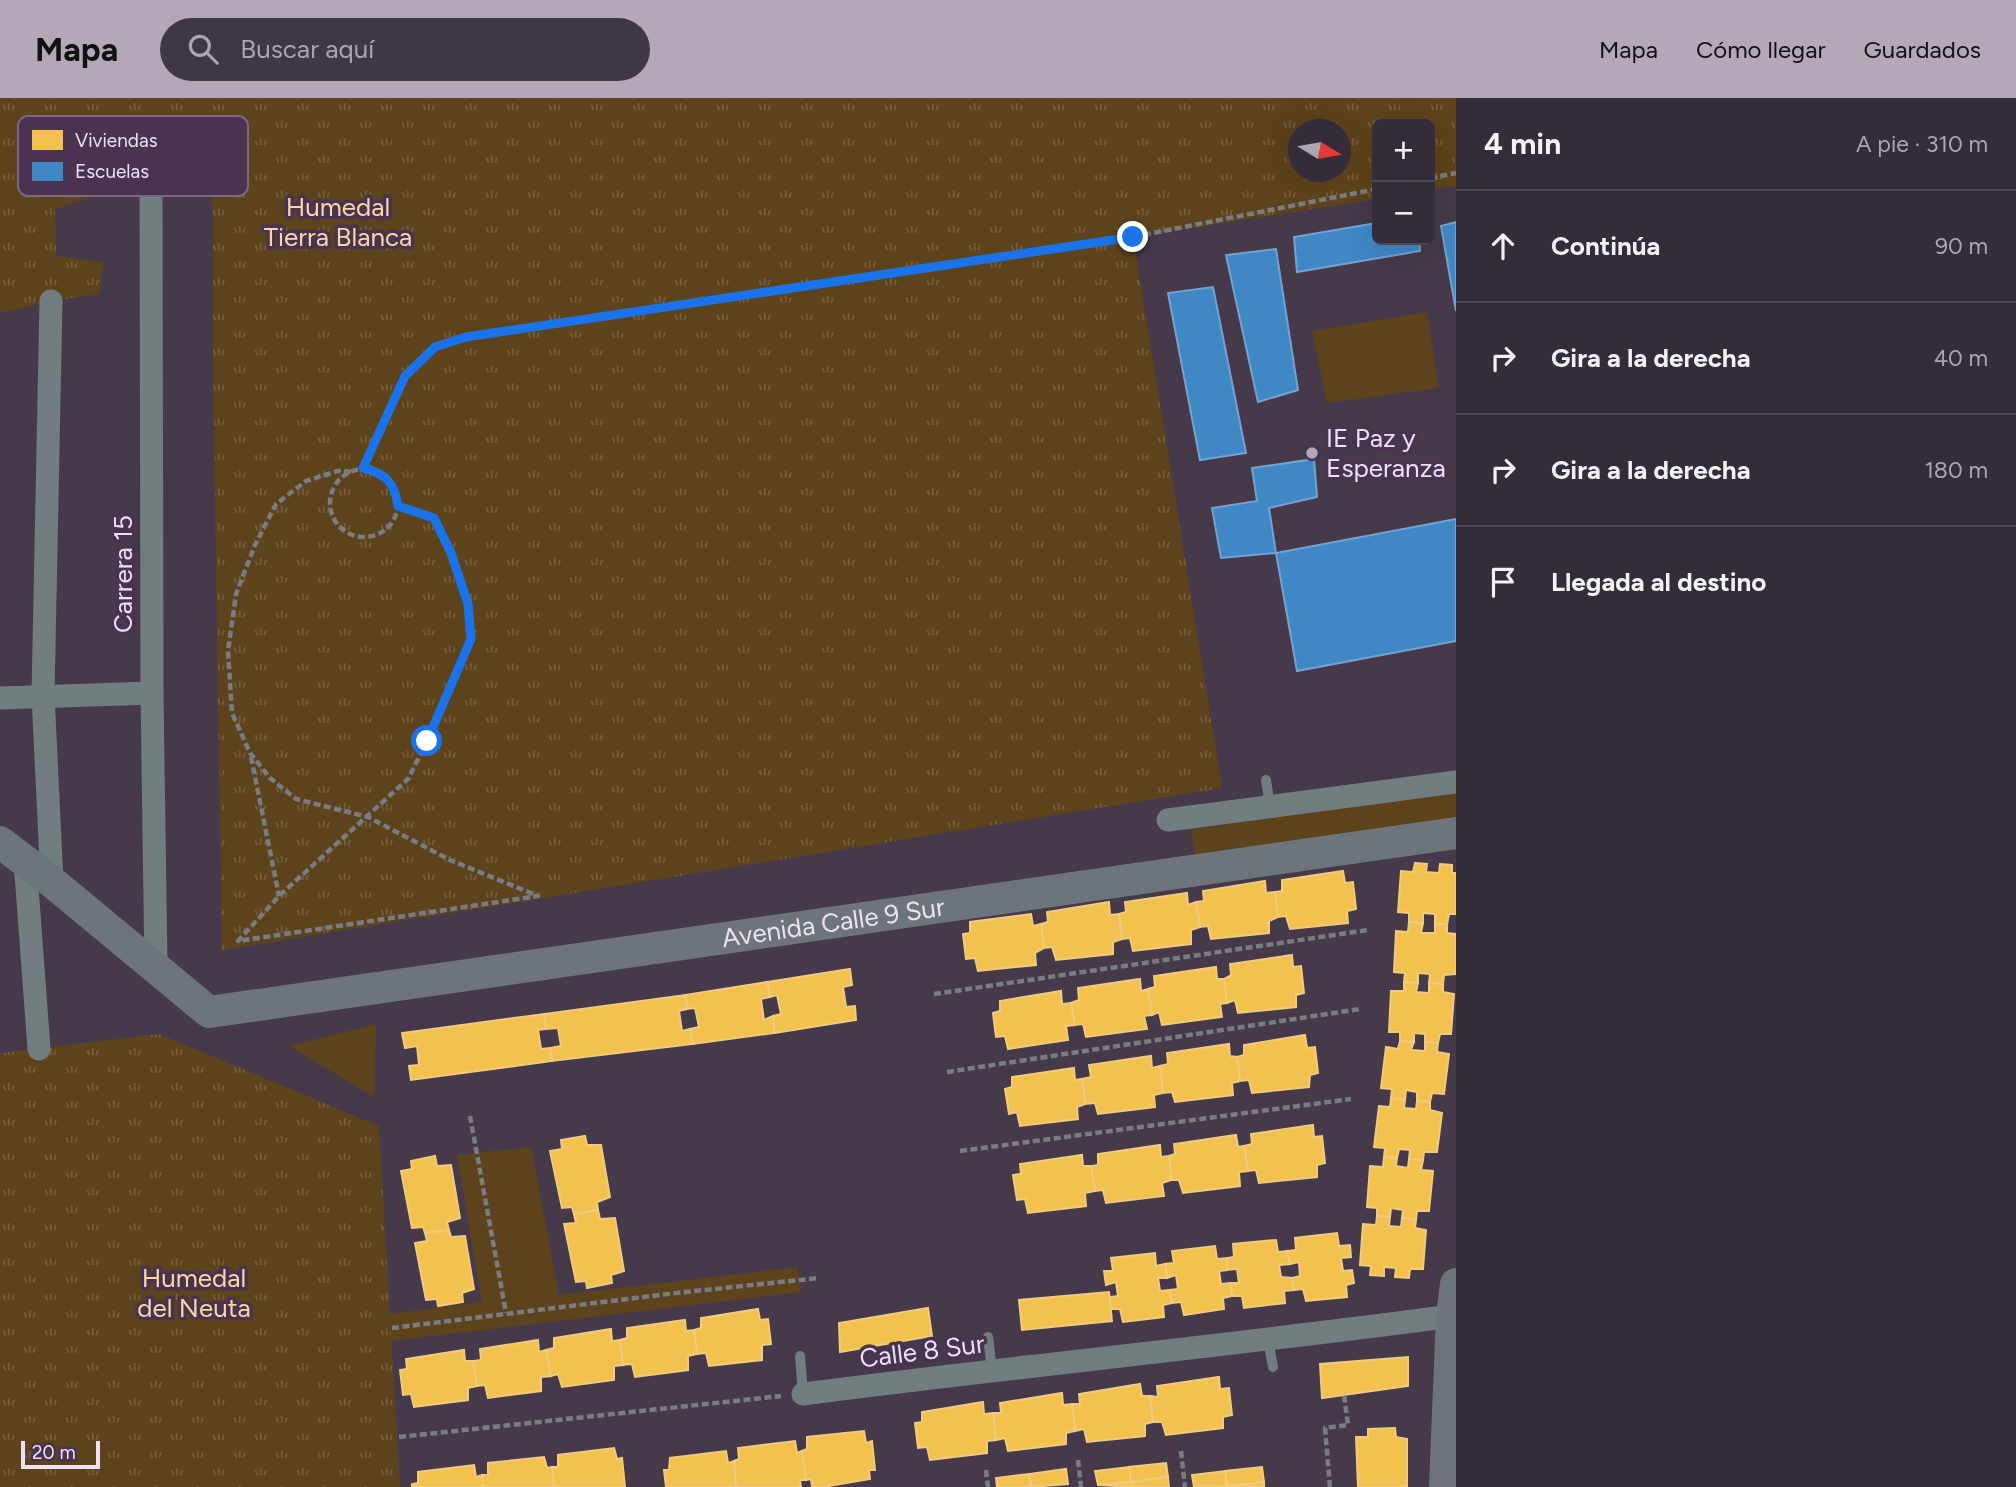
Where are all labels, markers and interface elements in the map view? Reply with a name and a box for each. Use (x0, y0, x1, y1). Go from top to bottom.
search box (160, 18, 650, 81)
text: Mapa (35, 30, 118, 69)
icon: search (184, 30, 222, 68)
text: Buscar aquí (240, 33, 374, 65)
text: Mapa (1599, 35, 1658, 64)
text: Cómo llegar (1696, 35, 1826, 64)
text: Guardados (1864, 35, 1981, 64)
legend (18, 116, 248, 196)
north arrow (1288, 119, 1351, 182)
map controls (1372, 119, 1435, 245)
button: + (1372, 119, 1435, 182)
text: 4 min (1484, 125, 1561, 162)
text: Viviendas (75, 129, 158, 152)
text: A pie · 310 m (1856, 130, 1988, 158)
text: Escuelas (75, 160, 149, 183)
button: − (1372, 182, 1435, 245)
park label: Humedal Tierra Blanca (264, 191, 412, 253)
route end (1117, 221, 1148, 252)
icon: ahead (1484, 227, 1522, 265)
text: Continúa (1551, 230, 1660, 262)
text: 90 m (1935, 232, 1988, 260)
icon: right (1484, 339, 1522, 377)
text: Gira a la derecha (1551, 342, 1751, 374)
text: 40 m (1934, 344, 1988, 372)
place label: IE Paz y Esperanza (1326, 422, 1446, 484)
marker: IE Paz y Esperanza (1304, 445, 1320, 461)
icon: right (1484, 451, 1522, 489)
text: Gira a la derecha (1551, 454, 1751, 486)
text: 180 m (1924, 456, 1988, 484)
street label: Carrera 15 (107, 515, 139, 633)
icon: arrive (1484, 563, 1522, 601)
text: Llegada al destino (1551, 566, 1766, 598)
route start (411, 725, 442, 756)
street label: Avenida Calle 9 Sur (720, 891, 947, 954)
park label: Humedal del Neuta (137, 1262, 251, 1324)
street label: Calle 8 Sur (858, 1327, 987, 1375)
scale bar (21, 1438, 100, 1470)
text: 20 m (32, 1441, 76, 1464)

